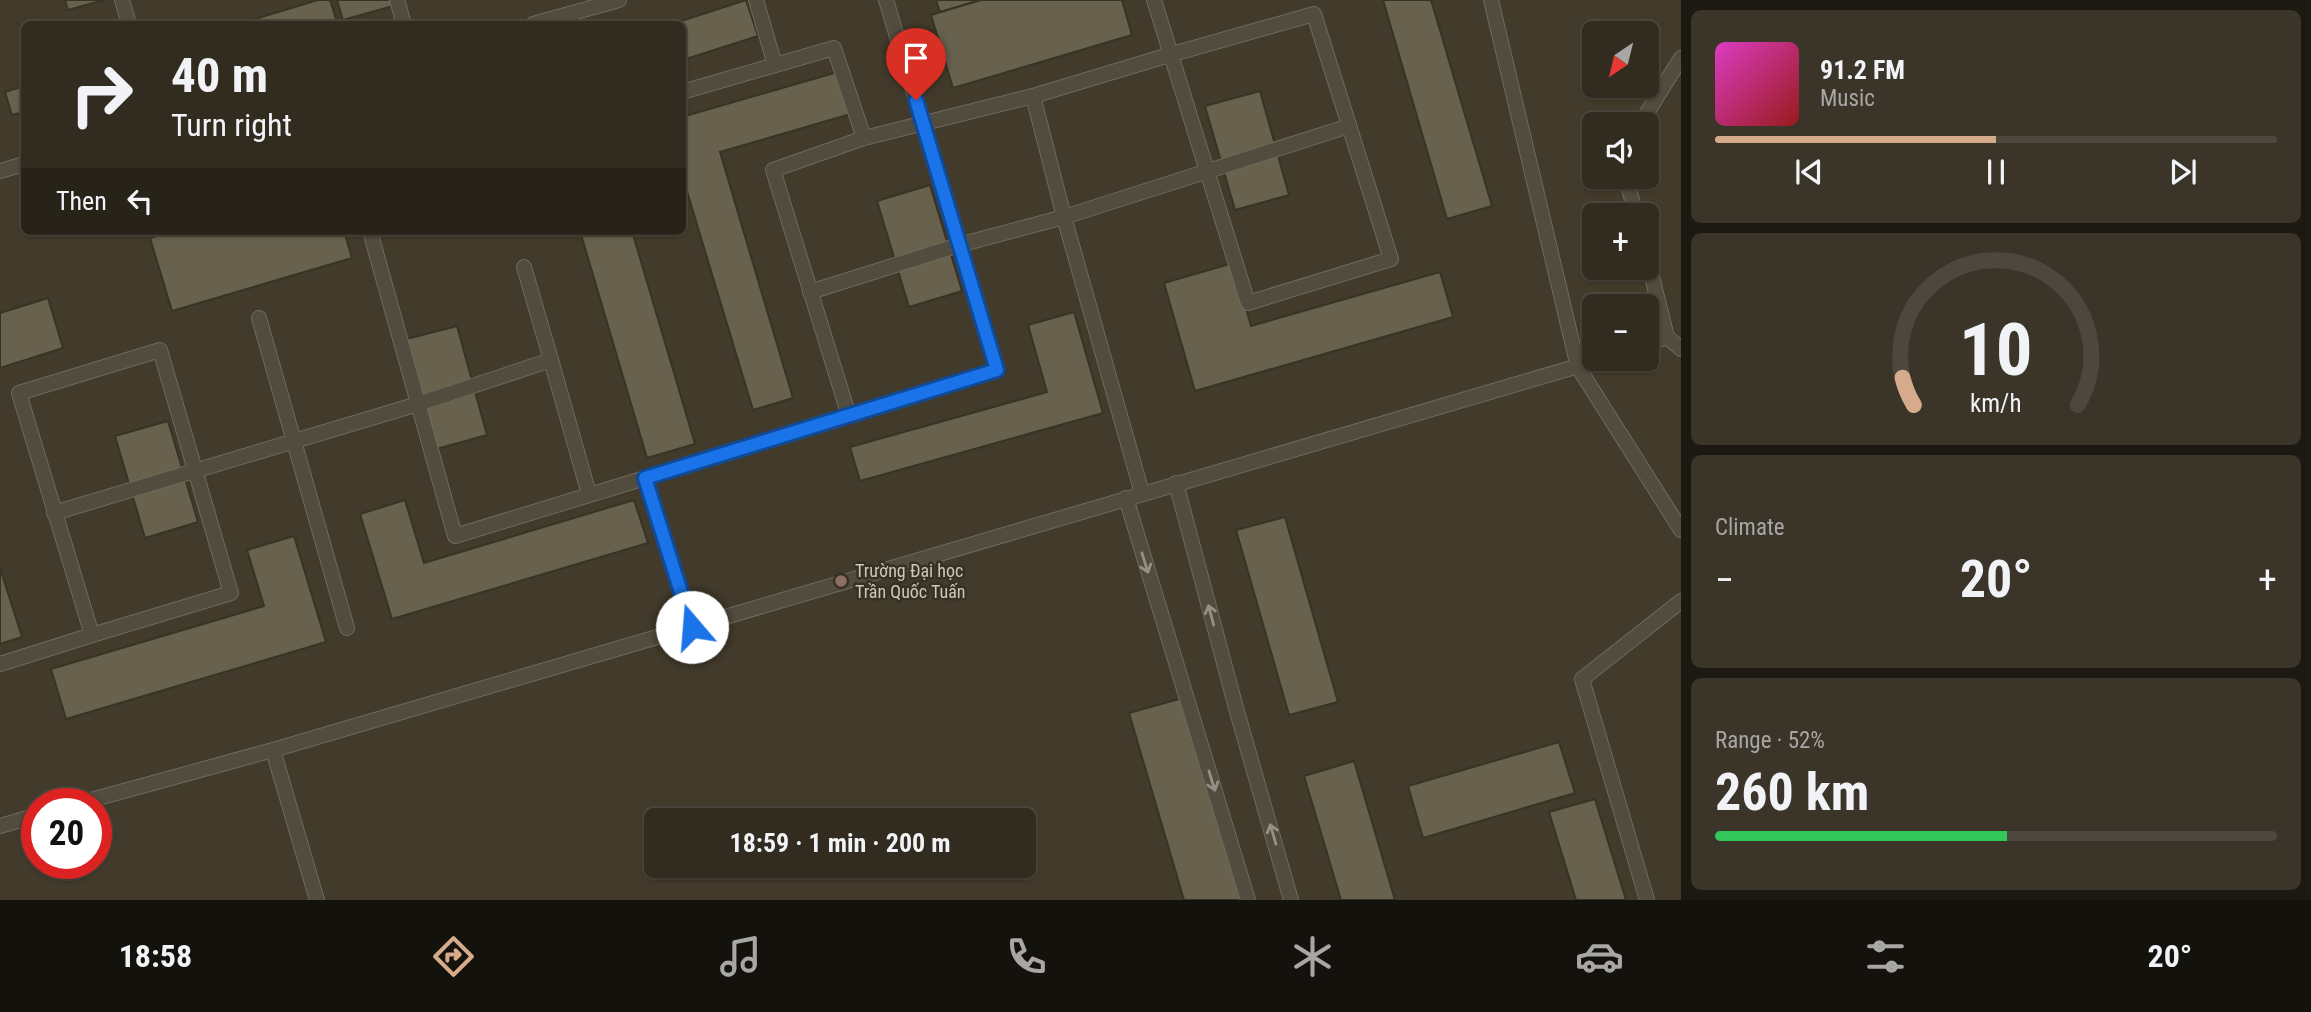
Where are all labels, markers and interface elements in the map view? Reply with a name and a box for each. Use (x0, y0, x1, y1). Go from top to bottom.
north arrow (1582, 21, 1659, 98)
map controls (1582, 21, 1659, 371)
pin (886, 28, 946, 100)
icon: arrive (897, 39, 935, 77)
text: 40 m (171, 47, 268, 104)
icon: right (56, 49, 147, 140)
text: 91.2 FM (1820, 55, 1905, 85)
text: Music (1820, 85, 1875, 112)
text: Turn right (171, 106, 292, 144)
button: sound (1582, 112, 1659, 189)
icon: previous (1790, 153, 1828, 191)
icon: pause (1977, 153, 2015, 191)
icon: next (2164, 153, 2202, 191)
icon: left (121, 182, 159, 220)
text: Then (56, 186, 107, 216)
button: + (1582, 203, 1659, 280)
button: − (1582, 294, 1659, 371)
text: 10 (1959, 307, 2033, 393)
text: km/h (1970, 389, 2022, 418)
text: Climate (1715, 514, 1785, 541)
text: 20° (1960, 549, 2032, 610)
one-way arrow (1140, 552, 1153, 574)
text: − (1715, 558, 1734, 602)
text: + (2258, 558, 2277, 602)
place label: Trường Đại học Trần Quốc Tuấn (855, 560, 966, 602)
marker: Trường Đại học Trần Quốc Tuấn (833, 573, 849, 589)
position arrow (655, 590, 729, 664)
one-way arrow (1204, 604, 1217, 626)
text: Range · 52% (1715, 727, 1825, 754)
text: 260 km (1715, 762, 1869, 823)
one-way arrow (1206, 770, 1219, 792)
speed limit sign: 20 (21, 788, 112, 879)
one-way arrow (1265, 824, 1278, 846)
text: 18:59 · 1 min · 200 m (730, 828, 950, 858)
icon: directions (429, 932, 478, 981)
icon: music (716, 932, 765, 981)
icon: phone (1002, 932, 1051, 981)
icon: climate (1288, 932, 1337, 981)
icon: car (1575, 932, 1624, 981)
icon: filters (1861, 932, 1910, 981)
text: 18:58 (119, 937, 192, 975)
text: 20° (2148, 937, 2192, 975)

